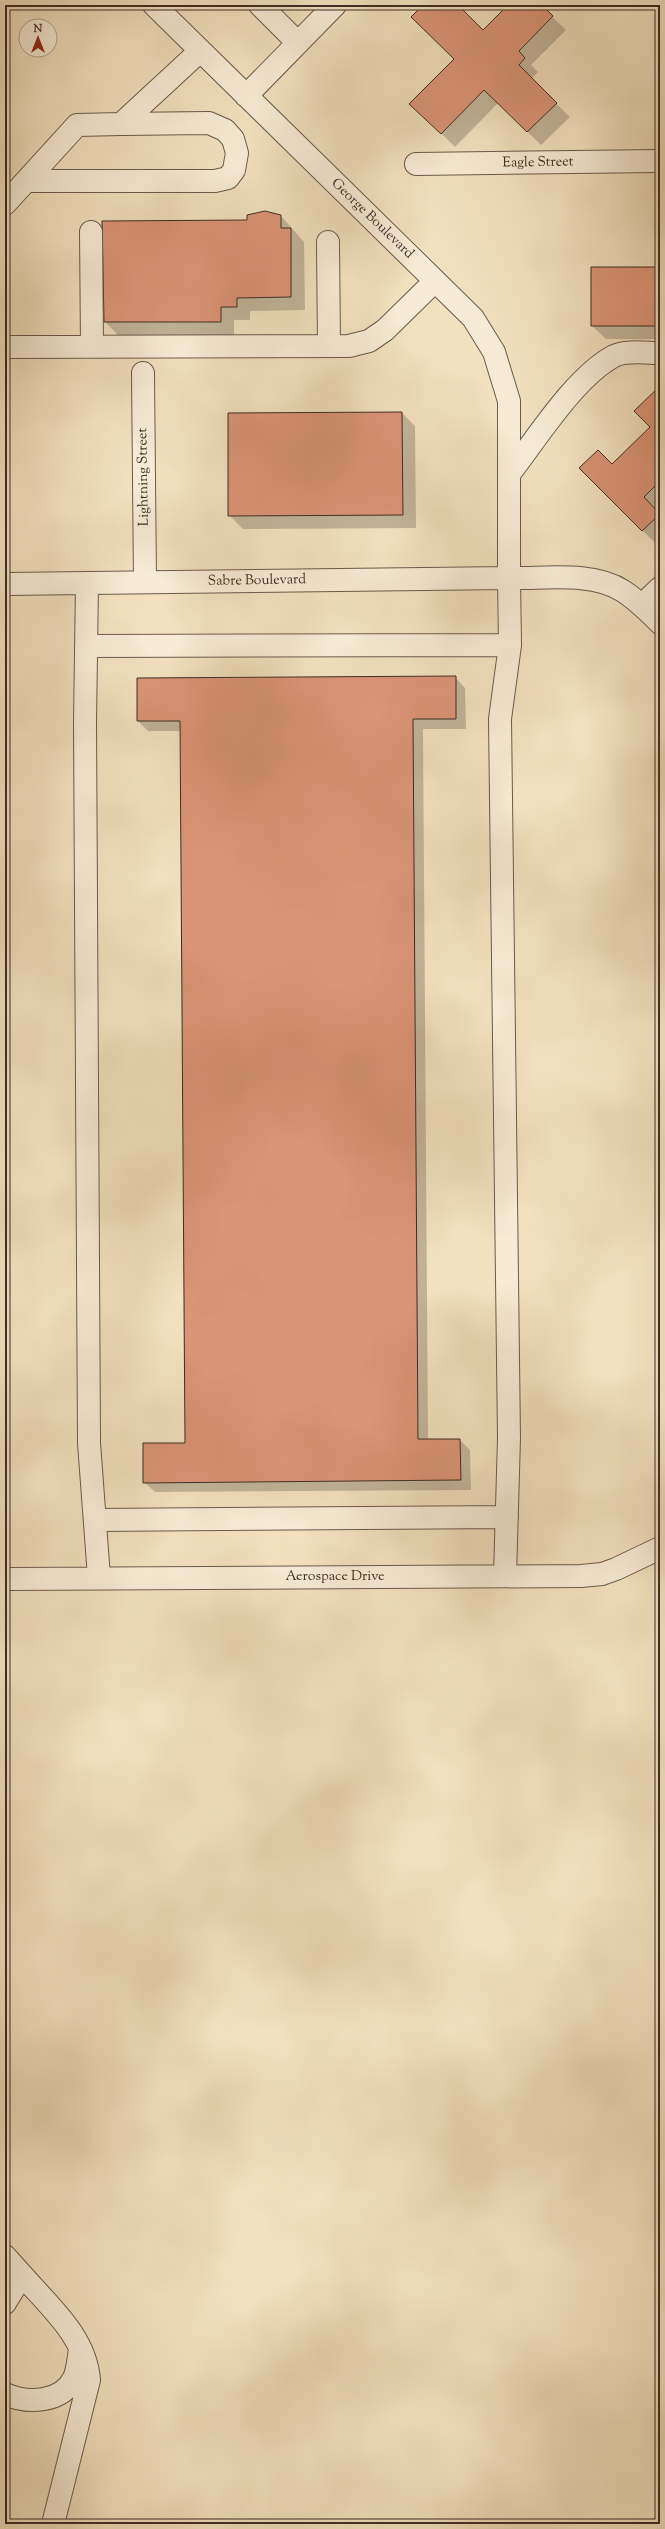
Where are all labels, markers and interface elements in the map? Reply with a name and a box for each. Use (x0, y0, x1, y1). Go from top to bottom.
north arrow (18, 18, 58, 58)
text: N (33, 21, 43, 37)
street label: Eagle Street (502, 152, 574, 174)
street label: George Boulevard (326, 174, 418, 264)
street label: Lightning Street (133, 427, 155, 526)
street label: Sabre Boulevard (208, 570, 306, 592)
street label: Aerospace Drive (285, 1567, 385, 1587)

